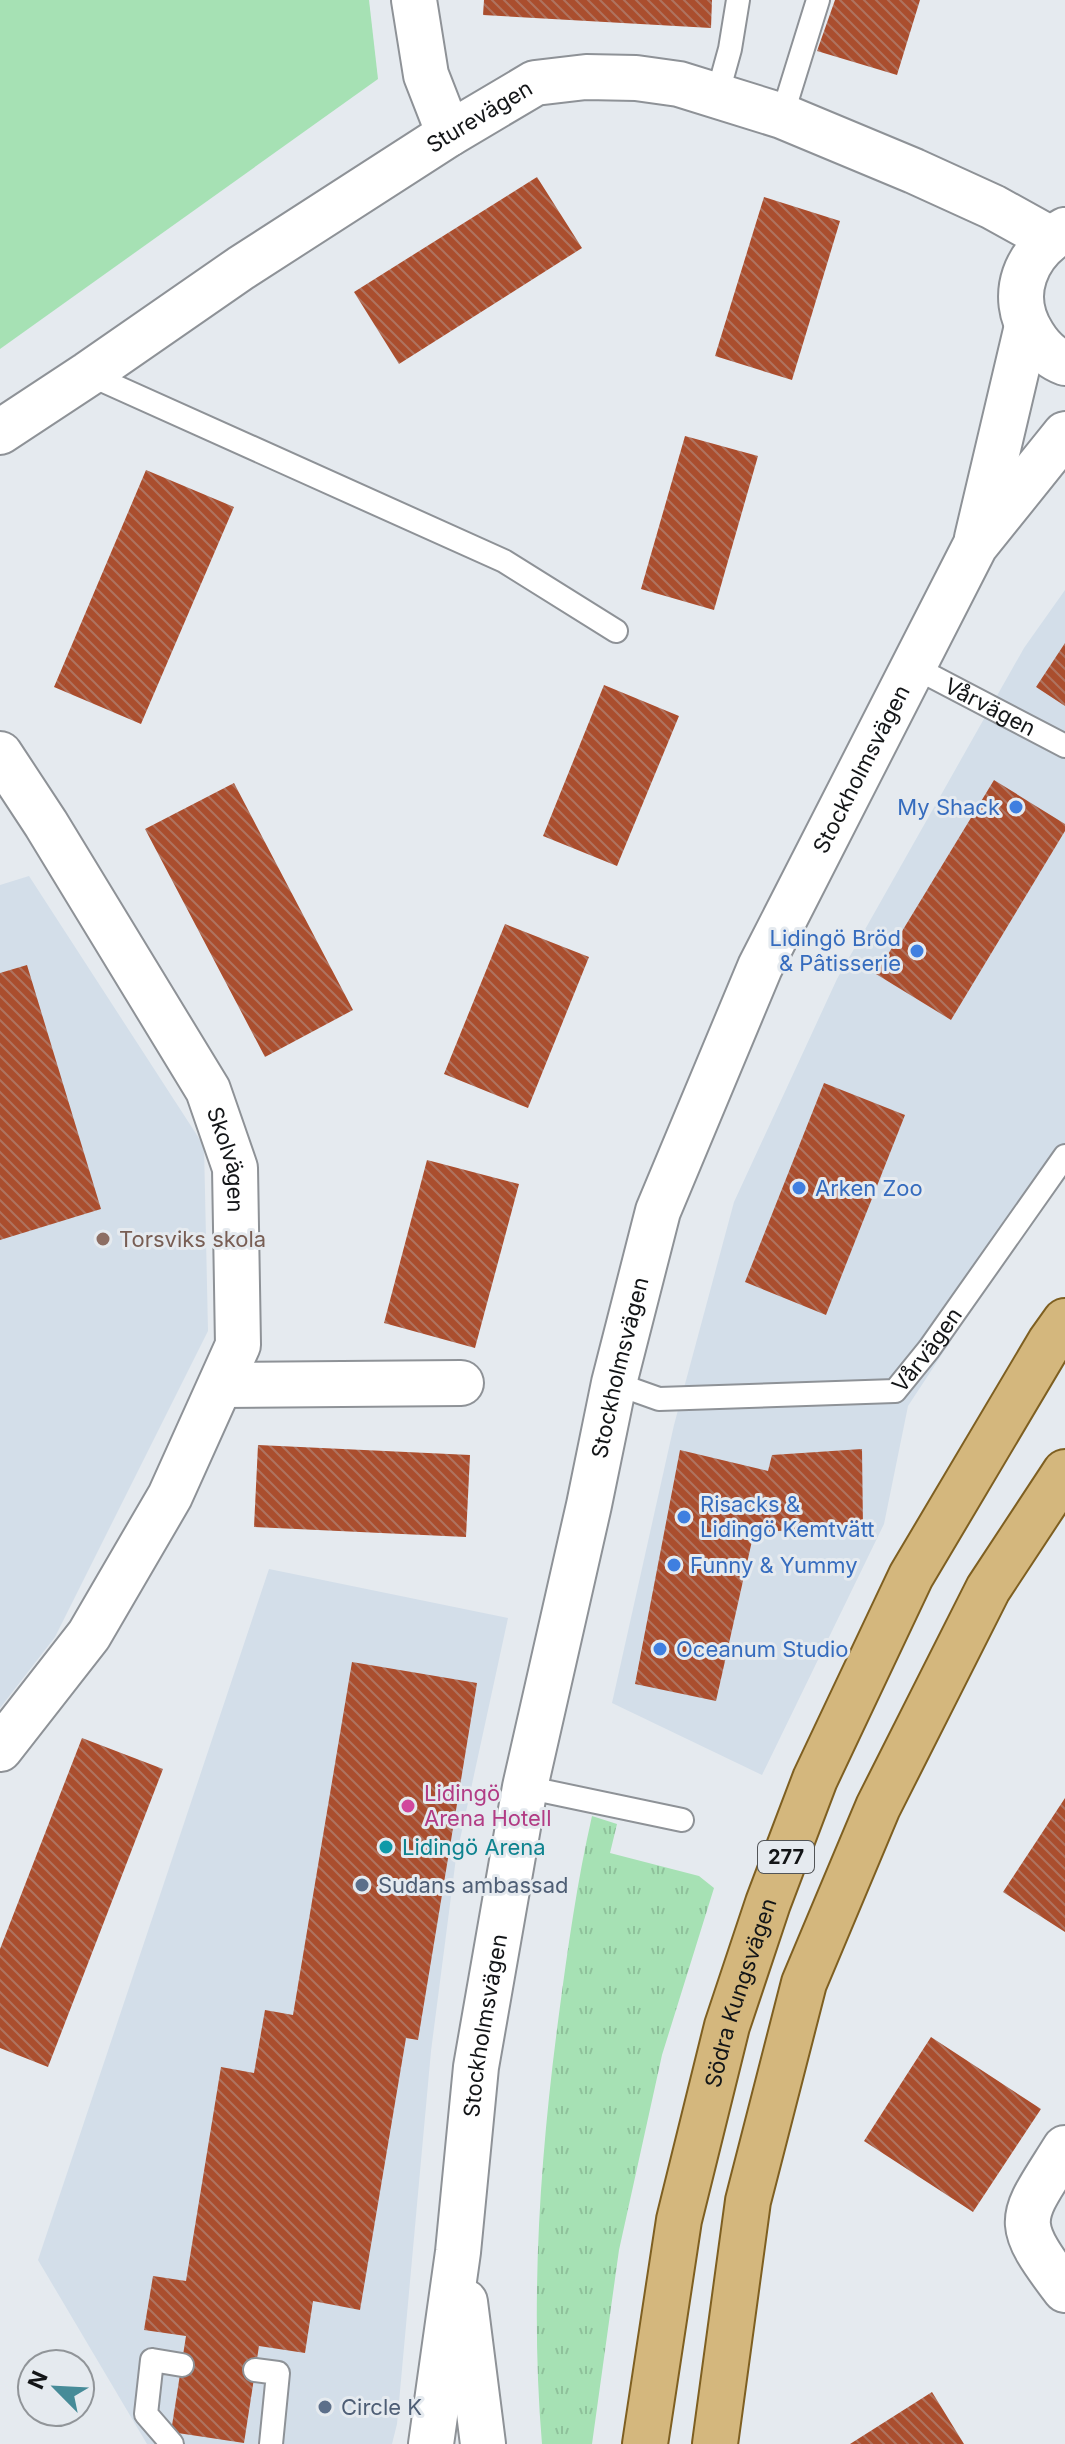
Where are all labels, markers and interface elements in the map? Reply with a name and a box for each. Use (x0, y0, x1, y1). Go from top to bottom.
street label: Sturevägen (422, 75, 537, 158)
street label: Vårvägen (940, 672, 1040, 741)
street label: Stockholmsvägen (807, 681, 915, 858)
place label: My Shack (897, 794, 1000, 820)
marker: My Shack (1007, 798, 1025, 816)
place label: Lidingö Bröd & Pâtisserie (770, 925, 901, 976)
marker: Lidingö Bröd & Pâtisserie (908, 942, 926, 960)
street label: Skolvägen (202, 1103, 249, 1213)
place label: Arken Zoo (815, 1175, 923, 1201)
marker: Arken Zoo (790, 1179, 808, 1197)
place label: Torsviks skola (119, 1226, 266, 1252)
marker: Torsviks skola (94, 1230, 112, 1248)
street label: Stockholmsvägen (586, 1274, 654, 1460)
street label: Vårvägen (887, 1303, 967, 1397)
place label: Risacks & Lidingö Kemtvätt (700, 1491, 875, 1542)
marker: Risacks & Lidingö Kemtvätt (675, 1508, 693, 1526)
place label: Funny & Yummy (690, 1552, 858, 1578)
marker: Funny & Yummy (665, 1556, 683, 1574)
place label: Oceanum Studio (676, 1636, 849, 1662)
marker: Oceanum Studio (651, 1640, 669, 1658)
place label: Lidingö Arena Hotell (424, 1780, 551, 1831)
marker: Lidingö Arena Hotell (399, 1797, 417, 1815)
place label: Lidingö Arena (402, 1834, 546, 1860)
marker: Lidingö Arena (377, 1838, 395, 1856)
road number: 277 (758, 1841, 814, 1873)
place label: Sudans ambassad (378, 1872, 568, 1898)
marker: Sudans ambassad (353, 1876, 371, 1894)
street label: Södra Kungsvägen (699, 1895, 782, 2090)
street label: Stockholmsvägen (458, 1932, 512, 2118)
north arrow (16, 2348, 96, 2428)
text: N (22, 2367, 53, 2393)
place label: Circle K (341, 2394, 422, 2420)
marker: Circle K (316, 2398, 334, 2416)

